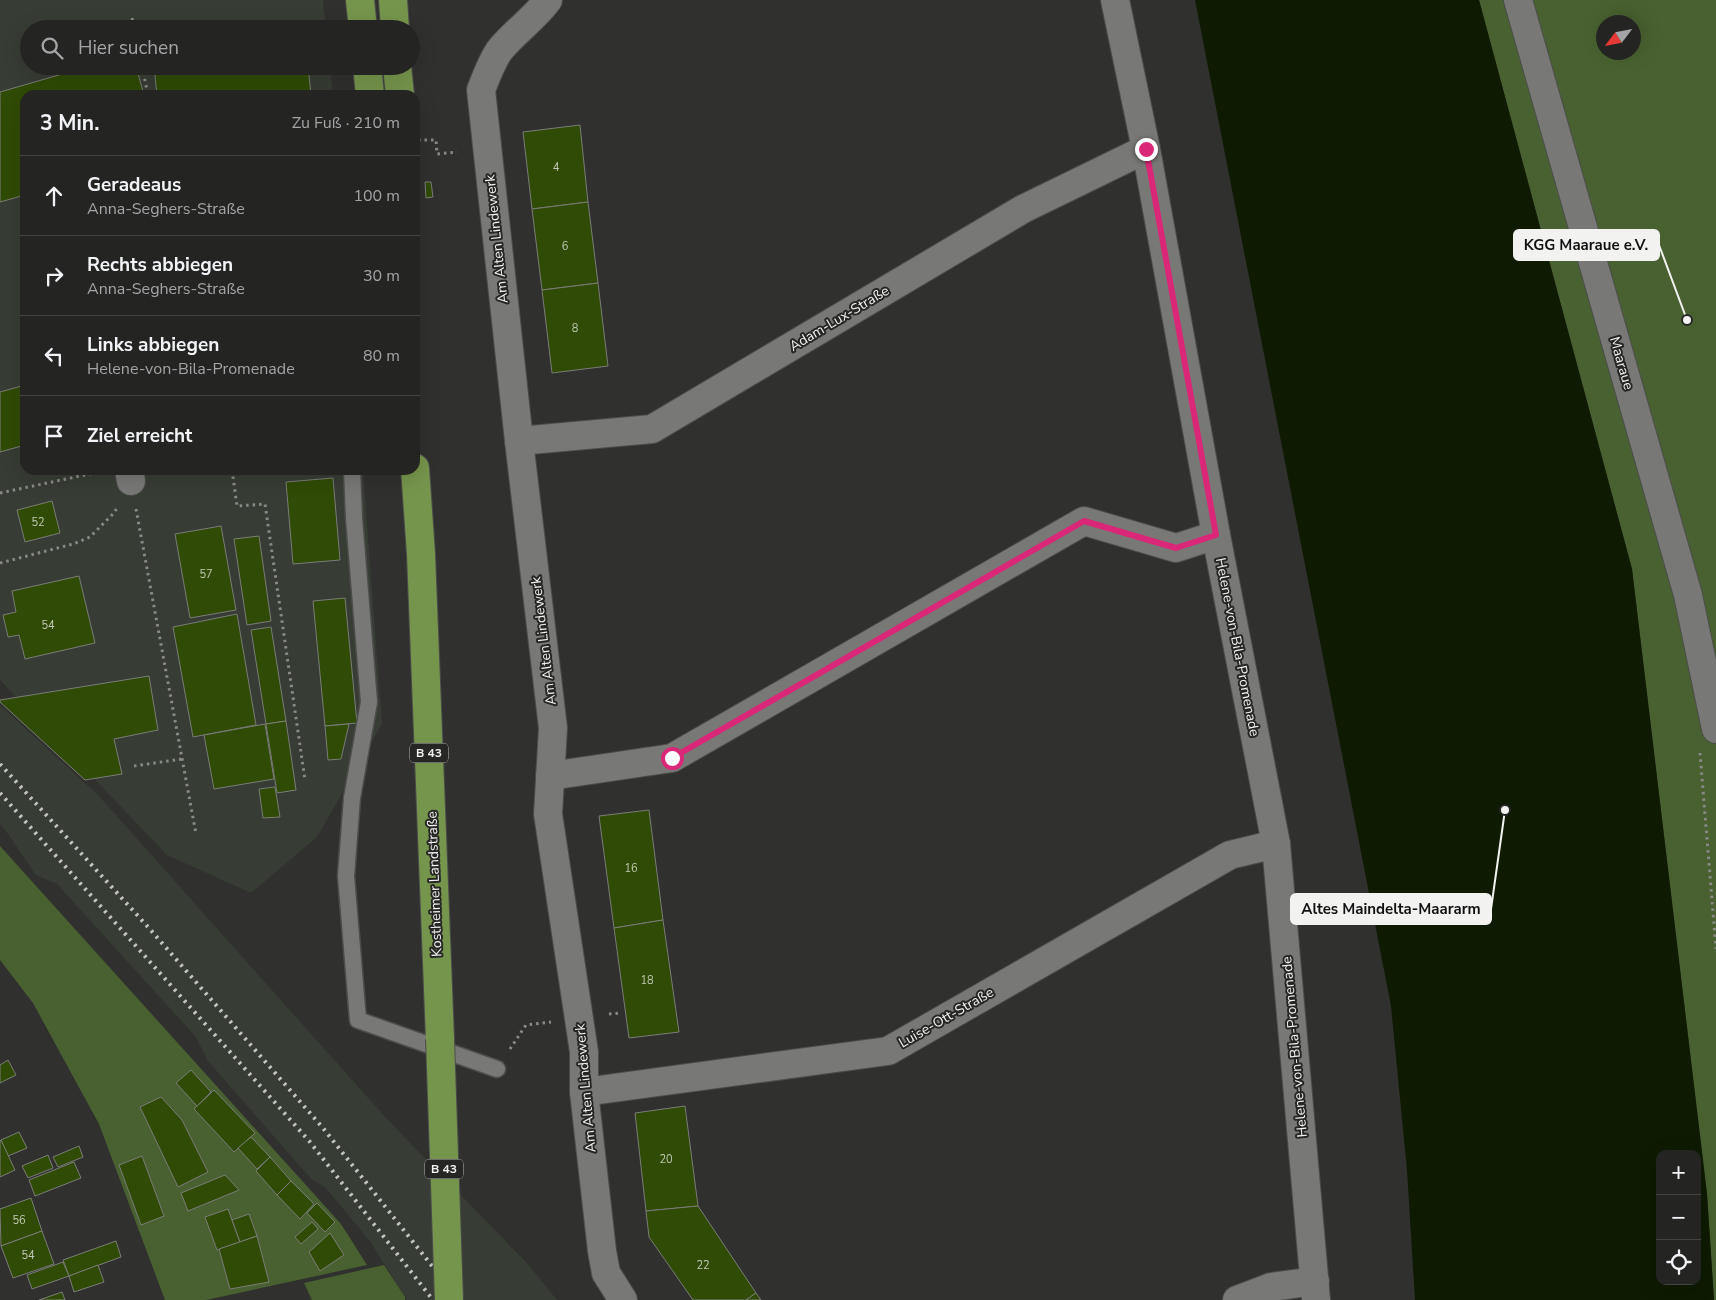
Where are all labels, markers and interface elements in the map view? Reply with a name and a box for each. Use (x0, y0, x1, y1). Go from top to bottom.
north arrow (1596, 15, 1641, 60)
search box (20, 20, 420, 75)
icon: search (38, 34, 66, 62)
text: Hier suchen (78, 35, 179, 61)
text: 3 Min. (40, 109, 99, 137)
text: Zu Fuß · 210 m (292, 112, 400, 134)
route end (1135, 138, 1158, 161)
house number: 4 (553, 160, 560, 175)
text: Geradeaus (87, 172, 181, 198)
street label: Am Alten Lindewerk (480, 173, 513, 304)
icon: ahead (40, 182, 68, 210)
text: 100 m (353, 185, 400, 207)
text: Anna-Seghers-Straße (87, 198, 245, 220)
callout: KGG Maaraue e.V. (1514, 230, 1659, 260)
text: KGG Maaraue e.V. (1524, 235, 1648, 255)
house number: 6 (562, 239, 569, 254)
text: Rechts abbiegen (87, 252, 233, 278)
icon: right (40, 262, 68, 290)
text: 30 m (363, 265, 400, 287)
text: Anna-Seghers-Straße (87, 278, 245, 300)
street label: Adam-Lux-Straße (786, 281, 893, 356)
house number: 8 (572, 321, 579, 336)
text: Links abbiegen (87, 332, 219, 358)
street label: Maaraue (1605, 334, 1638, 392)
icon: left (40, 342, 68, 370)
text: 80 m (363, 345, 400, 367)
text: Helene-von-Bila-Promenade (87, 358, 295, 380)
icon: arrive (40, 422, 68, 450)
text: Ziel erreicht (87, 423, 192, 449)
house number: 52 (31, 515, 45, 530)
street label: Helene-von-Bila-Promenade (1211, 556, 1264, 738)
house number: 57 (199, 567, 213, 582)
street label: Am Alten Lindewerk (526, 575, 561, 706)
house number: 54 (41, 618, 55, 633)
road number: B 43 (410, 744, 448, 762)
route start (661, 747, 684, 770)
street label: Kostheimer Landstraße (422, 811, 447, 957)
house number: 16 (624, 861, 638, 876)
callout: Altes Maindelta-Maararm (1291, 894, 1491, 924)
text: Altes Maindelta-Maararm (1301, 899, 1481, 919)
street label: Helene-von-Bila-Promenade (1277, 956, 1312, 1138)
house number: 18 (640, 973, 654, 988)
street label: Luise-Ott-Straße (895, 983, 997, 1052)
street label: Am Alten Lindewerk (570, 1022, 601, 1153)
map controls (1656, 1150, 1701, 1285)
button: + (1656, 1150, 1701, 1195)
house number: 20 (659, 1152, 673, 1167)
road number: B 43 (425, 1160, 463, 1178)
button: − (1656, 1195, 1701, 1240)
house number: 56 (12, 1213, 26, 1228)
button: locate (1656, 1240, 1701, 1285)
house number: 54 (21, 1248, 35, 1263)
house number: 22 (696, 1258, 710, 1273)

